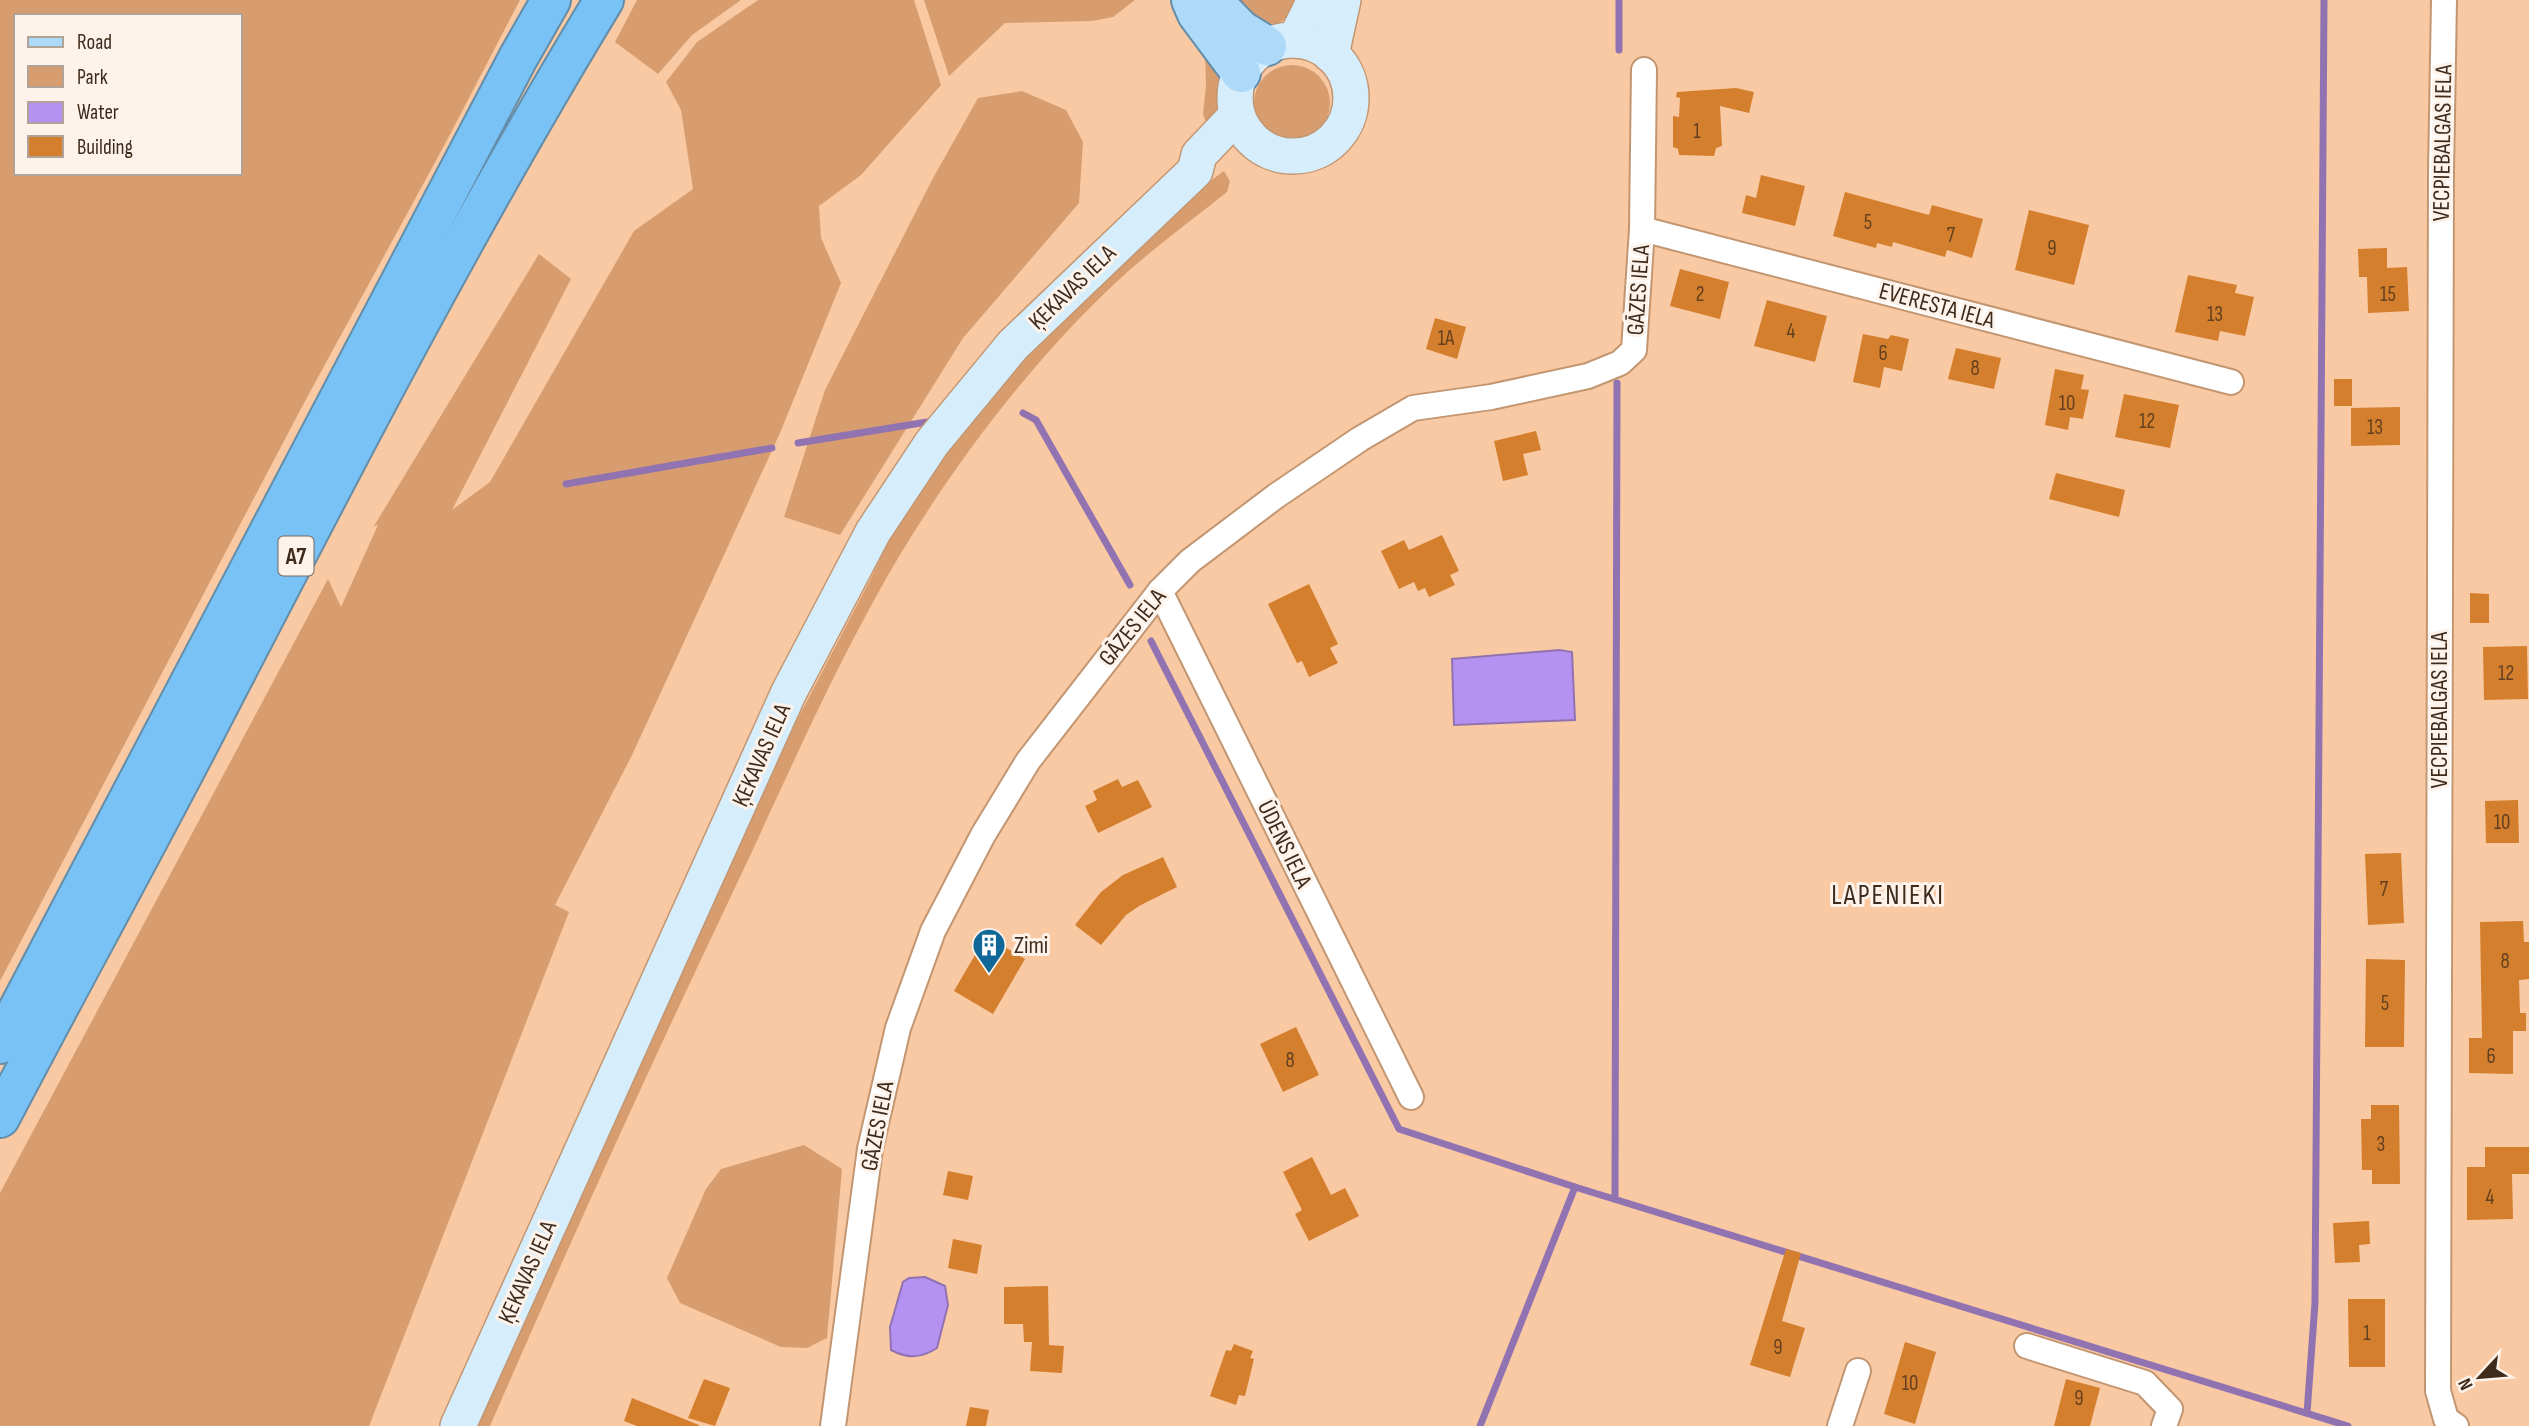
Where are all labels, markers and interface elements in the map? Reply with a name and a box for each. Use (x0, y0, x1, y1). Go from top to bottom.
legend (14, 14, 242, 175)
text: Road (77, 30, 112, 55)
street label: VECPIEBALGAS IELA (2427, 64, 2458, 222)
text: Park (77, 65, 108, 90)
text: Water (77, 100, 119, 125)
house number: 1 (1693, 119, 1701, 144)
text: Building (77, 135, 133, 160)
house number: 5 (1864, 210, 1872, 235)
house number: 7 (1947, 223, 1956, 248)
house number: 9 (2047, 236, 2057, 261)
street label: ĶEKAVAS IELA (1023, 238, 1122, 336)
street label: GĀZES IELA (1621, 243, 1656, 336)
street label: EVERESTA IELA (1876, 276, 1999, 335)
house number: 2 (1696, 282, 1704, 307)
house number: 15 (2380, 282, 2396, 307)
house number: 13 (2207, 302, 2223, 327)
house number: 4 (1787, 319, 1796, 344)
house number: 1A (1438, 326, 1455, 351)
house number: 6 (1878, 341, 1888, 366)
house number: 8 (1970, 356, 1980, 381)
house number: 10 (2059, 391, 2075, 416)
house number: 12 (2139, 409, 2155, 434)
house number: 13 (2367, 415, 2383, 440)
road number: A7 (278, 536, 314, 576)
street label: GĀZES IELA (1093, 582, 1173, 672)
street label: VECPIEBALGAS IELA (2425, 631, 2454, 788)
house number: 12 (2498, 661, 2514, 686)
street label: ĶEKAVAS IELA (726, 699, 797, 811)
street label: ŪDENS IELA (1251, 796, 1319, 893)
house number: 10 (2494, 810, 2510, 835)
house number: 7 (2380, 877, 2389, 902)
district label: LAPENIEKI (1831, 879, 1945, 912)
building icon: Zimi (970, 926, 1008, 975)
place label: Zimi (1014, 931, 1048, 960)
house number: 8 (2500, 949, 2510, 974)
house number: 5 (2381, 991, 2389, 1016)
house number: 6 (2486, 1044, 2496, 1069)
house number: 8 (1285, 1048, 1295, 1073)
street label: GĀZES IELA (855, 1078, 901, 1173)
house number: 3 (2377, 1132, 2385, 1157)
house number: 4 (2486, 1185, 2495, 1210)
street label: ĶEKAVAS IELA (492, 1216, 563, 1328)
house number: 1 (2363, 1321, 2371, 1346)
house number: 9 (1773, 1335, 1783, 1360)
north arrow (2445, 1342, 2515, 1412)
house number: 10 (1902, 1371, 1918, 1396)
text: N (2454, 1374, 2479, 1393)
house number: 9 (2074, 1386, 2084, 1411)

